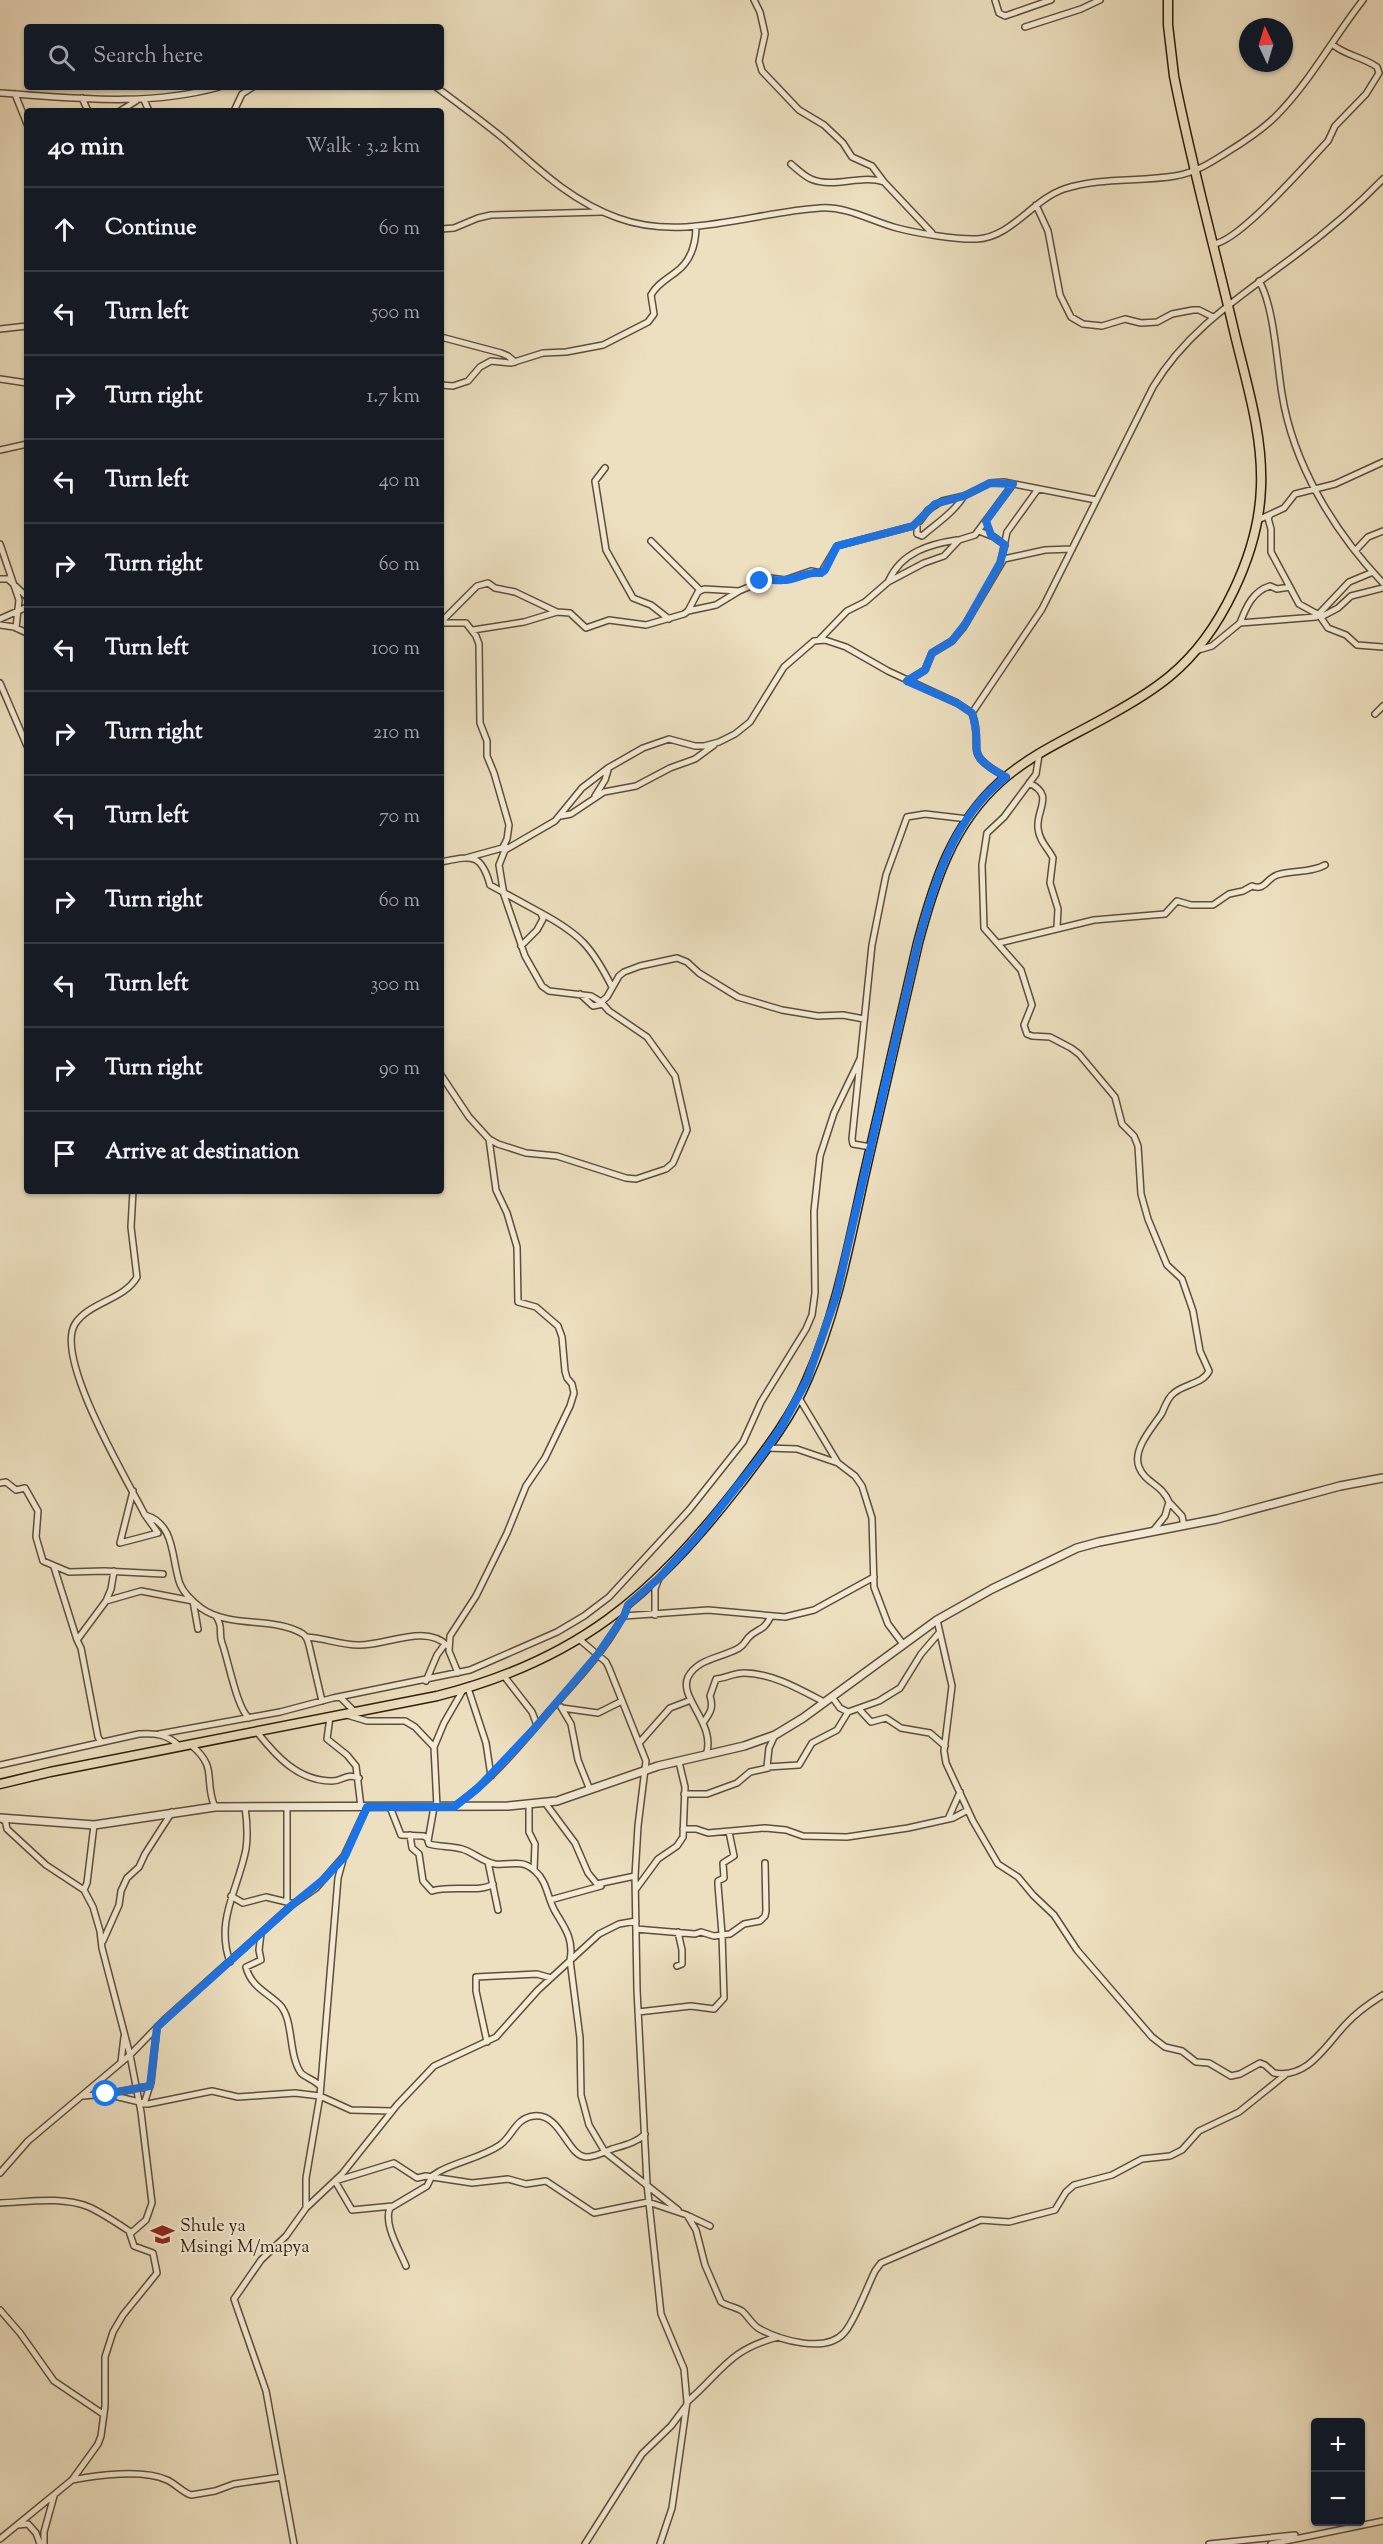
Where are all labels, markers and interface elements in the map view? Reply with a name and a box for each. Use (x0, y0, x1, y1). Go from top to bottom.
north arrow (1239, 18, 1293, 72)
search box (24, 24, 444, 90)
icon: search (45, 41, 78, 74)
text: Search here (93, 41, 203, 73)
text: 40 min (48, 129, 124, 166)
text: Walk · 3.2 km (305, 133, 420, 162)
icon: ahead (48, 213, 81, 246)
text: Continue (105, 213, 196, 245)
text: 60 m (379, 215, 420, 244)
icon: left (48, 297, 81, 330)
text: Turn left (105, 297, 188, 329)
text: 500 m (371, 299, 420, 328)
icon: right (48, 381, 81, 414)
text: Turn right (105, 381, 202, 413)
text: 1.7 km (366, 383, 420, 412)
icon: left (48, 465, 81, 498)
text: Turn left (105, 465, 188, 497)
text: 40 m (379, 467, 420, 496)
icon: right (48, 549, 81, 582)
text: Turn right (105, 549, 202, 581)
text: 60 m (379, 551, 420, 580)
route end (746, 567, 772, 593)
icon: left (48, 633, 81, 666)
text: Turn left (105, 633, 188, 665)
text: 100 m (371, 635, 420, 664)
icon: right (48, 717, 81, 750)
text: Turn right (105, 717, 202, 749)
text: 210 m (373, 719, 420, 748)
icon: left (48, 801, 81, 834)
text: Turn left (105, 801, 188, 833)
text: 70 m (379, 803, 420, 832)
icon: right (48, 885, 81, 918)
text: Turn right (105, 885, 202, 917)
text: 60 m (379, 887, 420, 916)
icon: left (48, 969, 81, 1002)
text: Turn left (105, 969, 188, 1001)
text: 300 m (370, 971, 420, 1000)
icon: right (48, 1053, 81, 1086)
text: Turn right (105, 1053, 202, 1085)
text: 90 m (379, 1055, 420, 1084)
icon: arrive (48, 1137, 81, 1170)
text: Arrive at destination (105, 1137, 300, 1169)
route start (92, 2080, 118, 2106)
place label: Shule ya Msingi M/mapya (180, 2214, 309, 2261)
school or university icon: Shule ya Msingi M/mapya (149, 2222, 175, 2248)
map controls (1311, 2418, 1365, 2526)
button: + (1311, 2418, 1365, 2472)
button: − (1311, 2472, 1365, 2526)

